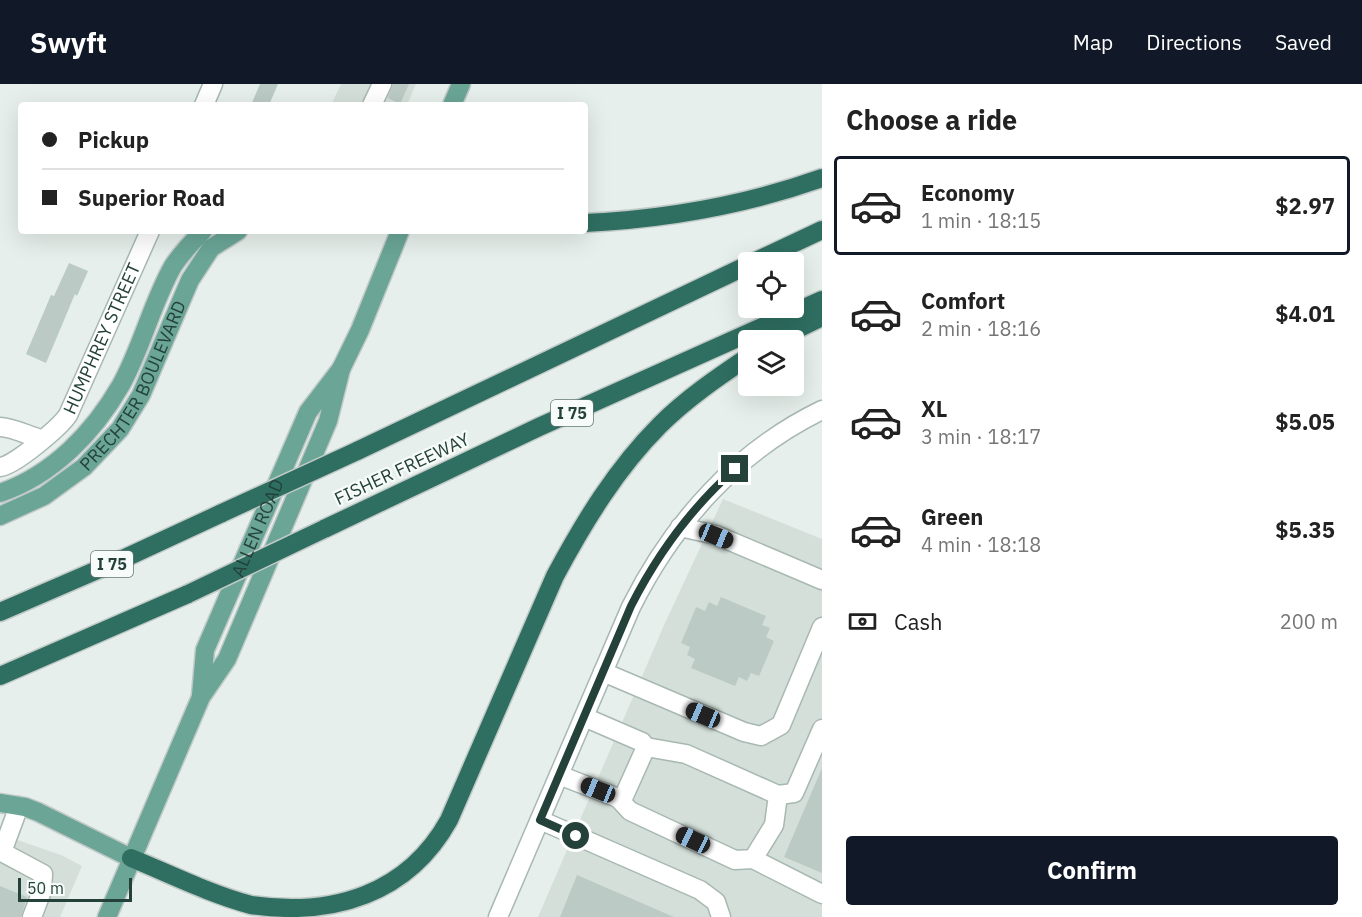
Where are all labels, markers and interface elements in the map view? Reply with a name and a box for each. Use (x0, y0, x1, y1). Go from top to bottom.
text: Swyft (30, 24, 107, 61)
text: Map (1073, 28, 1113, 56)
text: Directions (1146, 28, 1242, 56)
text: Saved (1275, 28, 1332, 56)
text: Choose a ride (846, 102, 1017, 137)
text: Pickup (78, 125, 149, 154)
text: Economy (921, 178, 1015, 207)
icon: car (849, 179, 903, 233)
text: Superior Road (78, 183, 225, 212)
text: $2.97 (1275, 191, 1335, 220)
text: 1 min · 18:15 (921, 207, 1041, 234)
map controls (738, 252, 804, 396)
button: locate (738, 252, 804, 318)
street label: HUMPHREY STREET (58, 259, 145, 418)
text: Comfort (921, 286, 1005, 315)
icon: car (849, 287, 903, 341)
street label: PRECHTER BOULEVARD (74, 297, 191, 475)
text: $4.01 (1275, 299, 1335, 328)
text: 2 min · 18:16 (921, 315, 1041, 342)
button: layers (738, 330, 804, 396)
text: XL (921, 394, 947, 423)
icon: car (849, 395, 903, 449)
road number: I 75 (551, 400, 593, 426)
text: $5.05 (1275, 407, 1335, 436)
text: 3 min · 18:17 (921, 423, 1041, 450)
street label: FISHER FREEWAY (331, 427, 473, 510)
route end (721, 455, 748, 482)
street label: ALLEN ROAD (226, 475, 289, 580)
text: Green (921, 502, 983, 531)
icon: car (849, 503, 903, 557)
text: $5.35 (1275, 515, 1335, 544)
car (696, 521, 736, 551)
text: 4 min · 18:18 (921, 531, 1041, 558)
road number: I 75 (91, 551, 133, 577)
icon: cash (846, 605, 879, 638)
text: Cash (894, 607, 943, 636)
text: 200 m (1280, 608, 1338, 635)
car (683, 700, 723, 730)
car (578, 775, 618, 805)
route start (562, 822, 589, 849)
car (673, 824, 713, 856)
button: Confirm (846, 836, 1338, 905)
scale bar (18, 875, 132, 902)
text: 50 m (27, 878, 64, 898)

